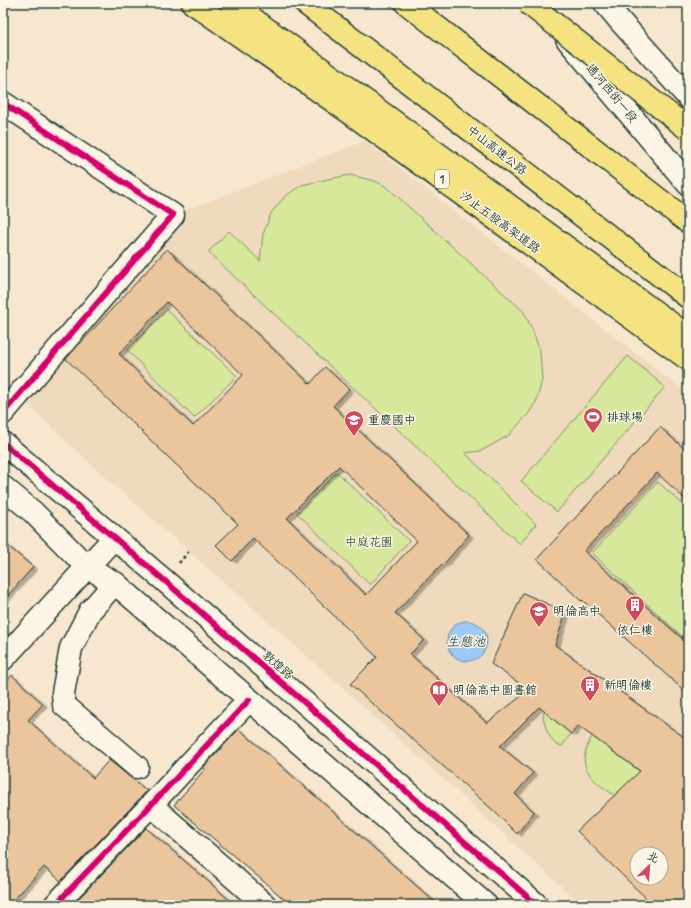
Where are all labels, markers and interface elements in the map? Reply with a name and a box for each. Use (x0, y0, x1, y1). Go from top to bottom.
street label: 通河西街一段 (582, 61, 641, 126)
street label: 中山高速公路 (463, 122, 530, 179)
road number: 1 (435, 170, 449, 188)
street label: 汐止五股高架道路 (456, 188, 543, 257)
sports icon: 排球場 (582, 406, 604, 434)
school or university icon: 重慶國中 (343, 409, 365, 437)
place label: 排球場 (607, 410, 643, 426)
place label: 重慶國中 (368, 413, 416, 429)
park label: 中庭花園 (345, 535, 393, 551)
building icon: 依仁樓 (624, 594, 646, 622)
school or university icon: 明倫高中 (528, 600, 550, 628)
place label: 明倫高中 (553, 604, 601, 620)
place label: 依仁樓 (617, 623, 653, 639)
water label: 生態池 (446, 634, 486, 651)
street label: 敦煌路 (259, 648, 296, 684)
building icon: 新明倫樓 (579, 674, 601, 702)
place label: 新明倫樓 (604, 678, 652, 694)
library icon: 明倫高中圖書館 (428, 679, 450, 707)
place label: 明倫高中圖書館 (453, 683, 537, 699)
north arrow (629, 846, 669, 886)
text: 北 (645, 849, 661, 867)

